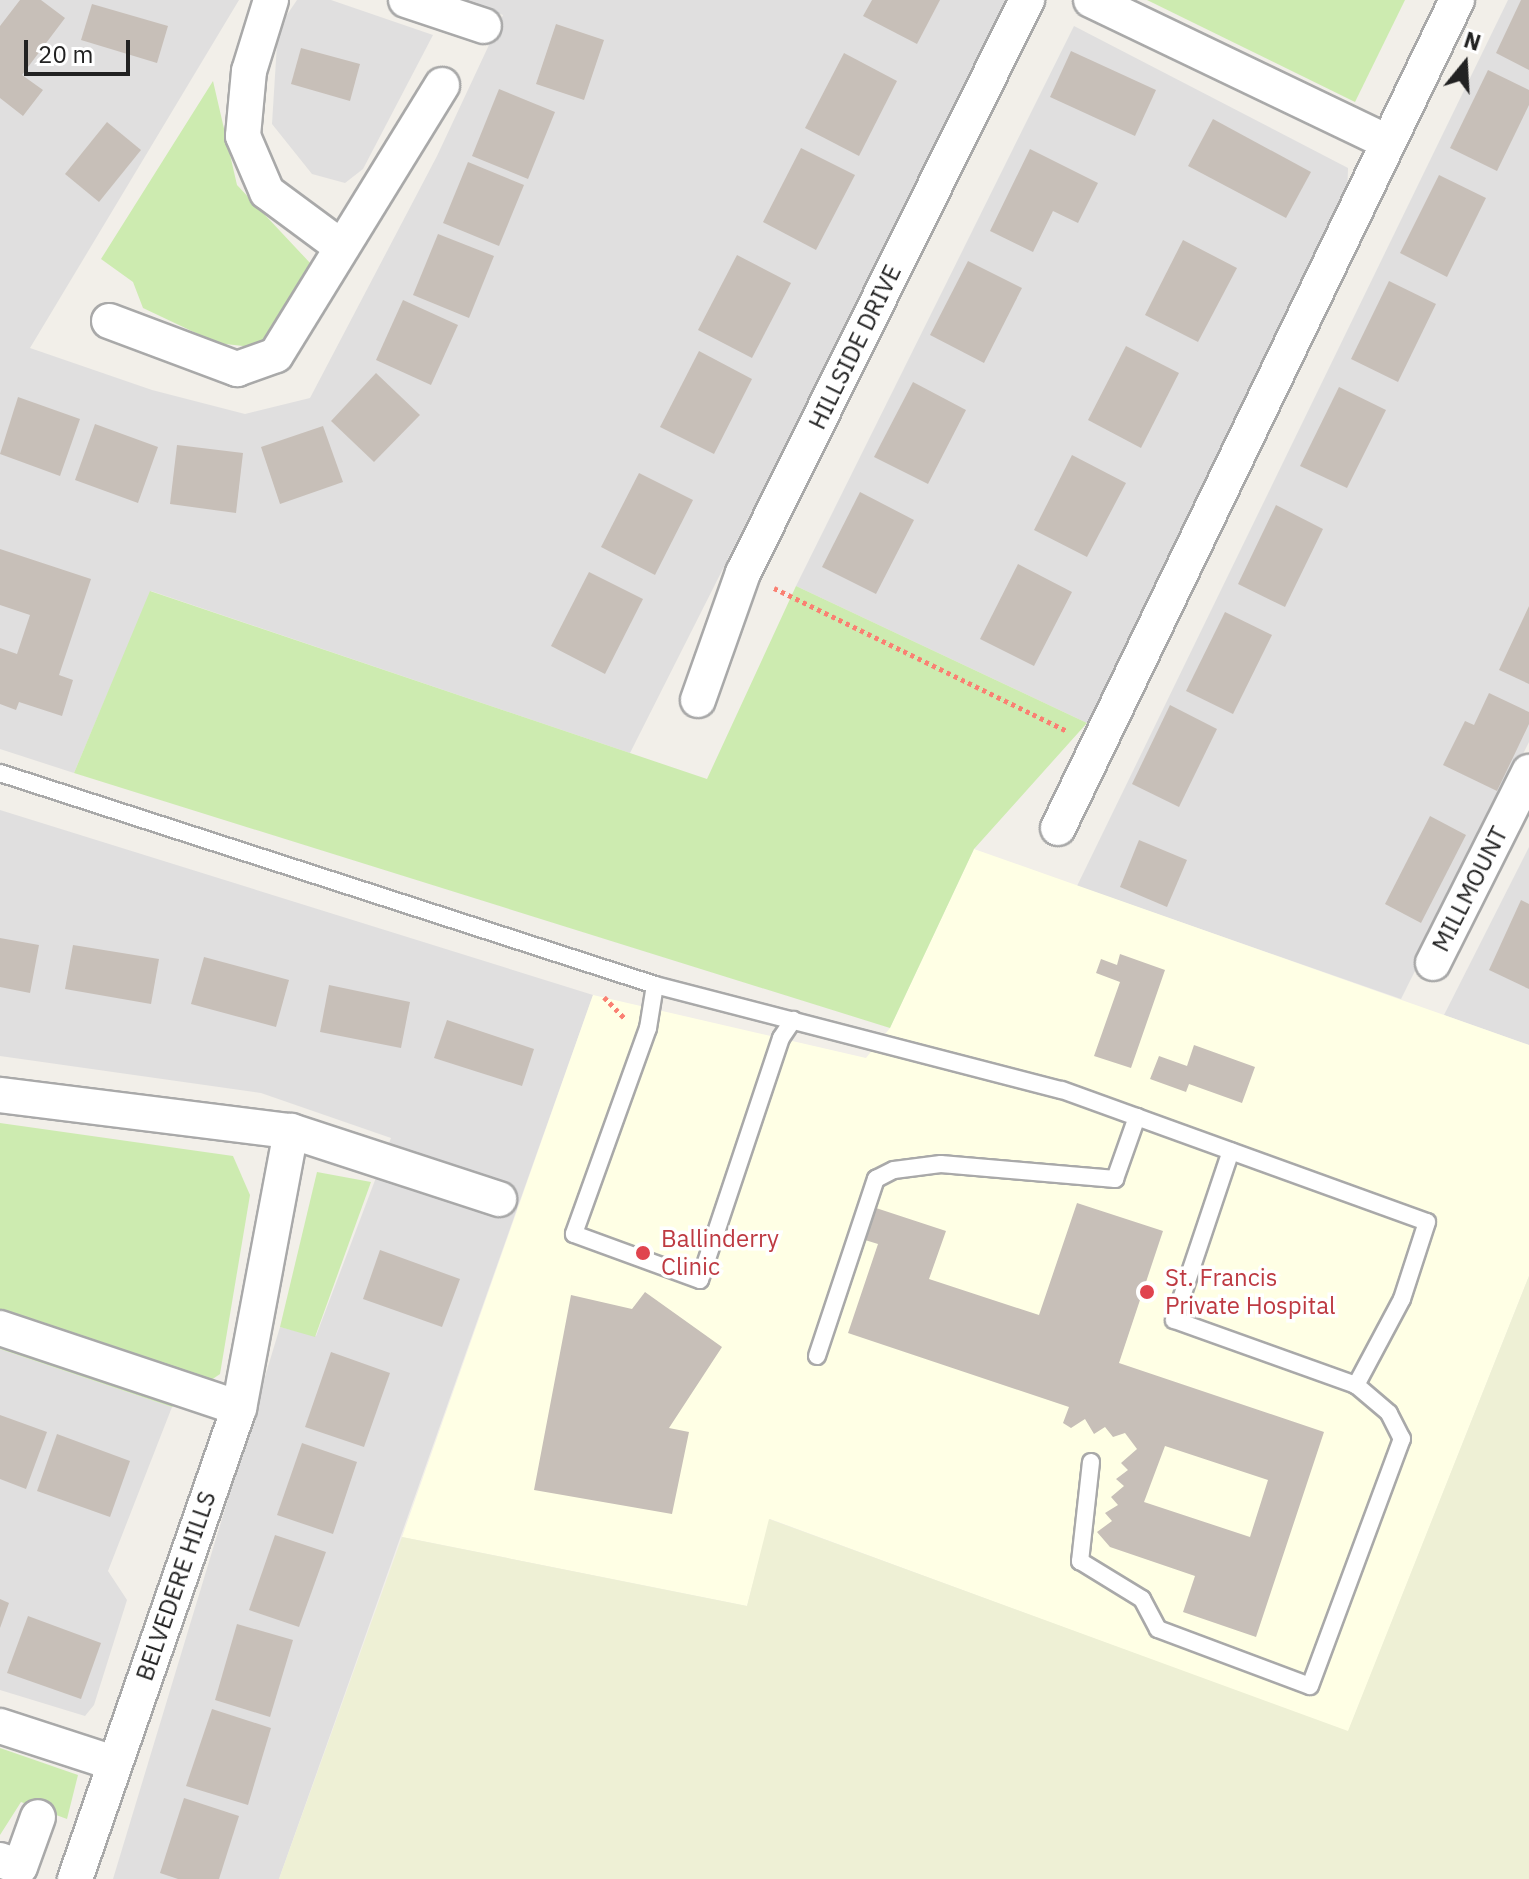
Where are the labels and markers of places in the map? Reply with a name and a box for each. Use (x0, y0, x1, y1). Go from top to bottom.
place label: Ballinderry Clinic (661, 1225, 779, 1281)
marker: Ballinderry Clinic (632, 1242, 654, 1264)
place label: St. Francis Private Hospital (1165, 1264, 1335, 1320)
marker: St. Francis Private Hospital (1136, 1281, 1158, 1303)

